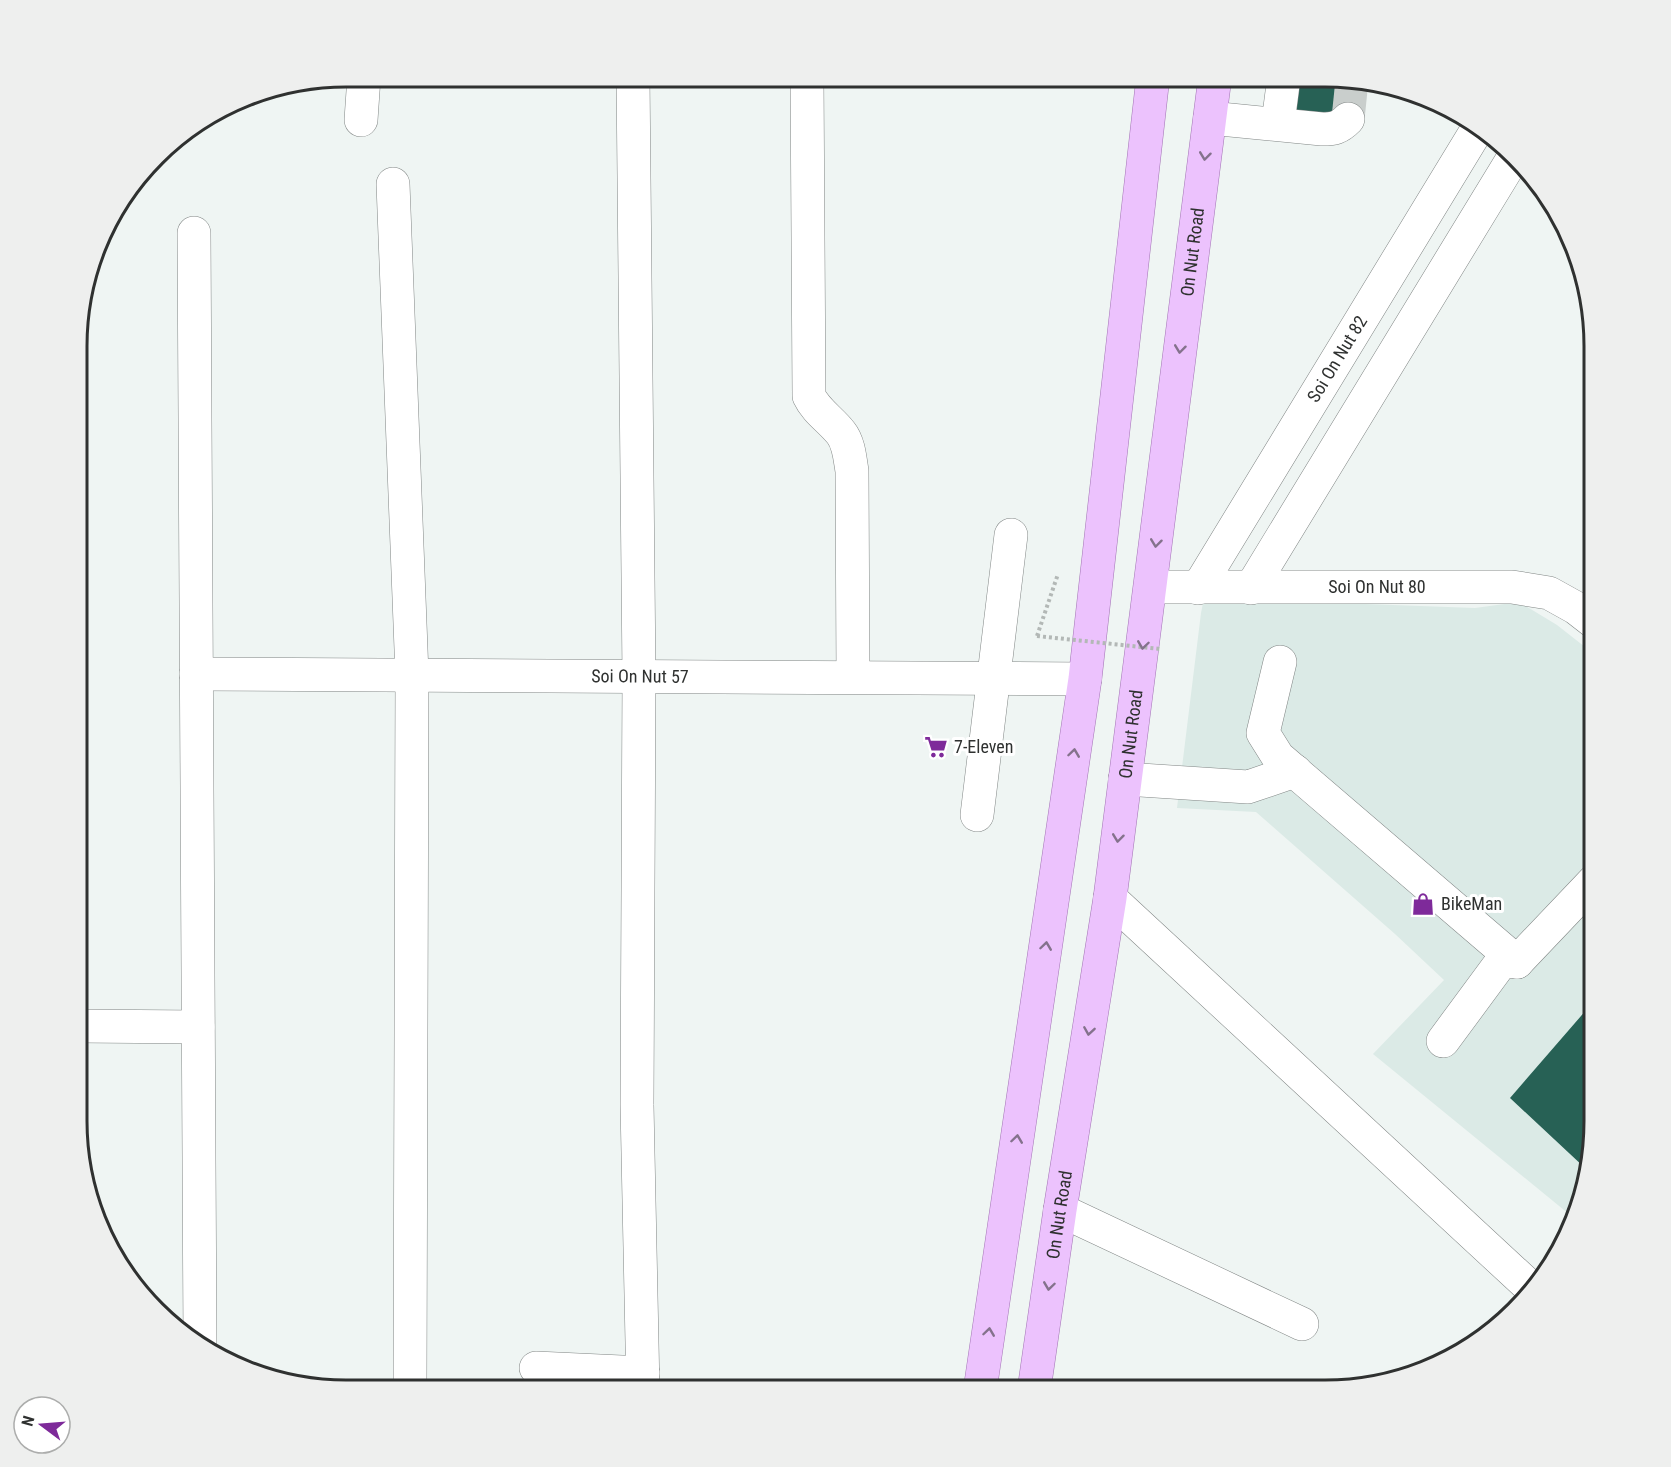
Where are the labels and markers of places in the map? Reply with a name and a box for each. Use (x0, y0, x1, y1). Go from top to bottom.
supermarket icon: 7-Eleven (923, 734, 949, 760)
place label: 7-Eleven (954, 736, 1014, 757)
shop icon: BikeMan (1410, 891, 1436, 917)
place label: BikeMan (1441, 893, 1502, 914)

